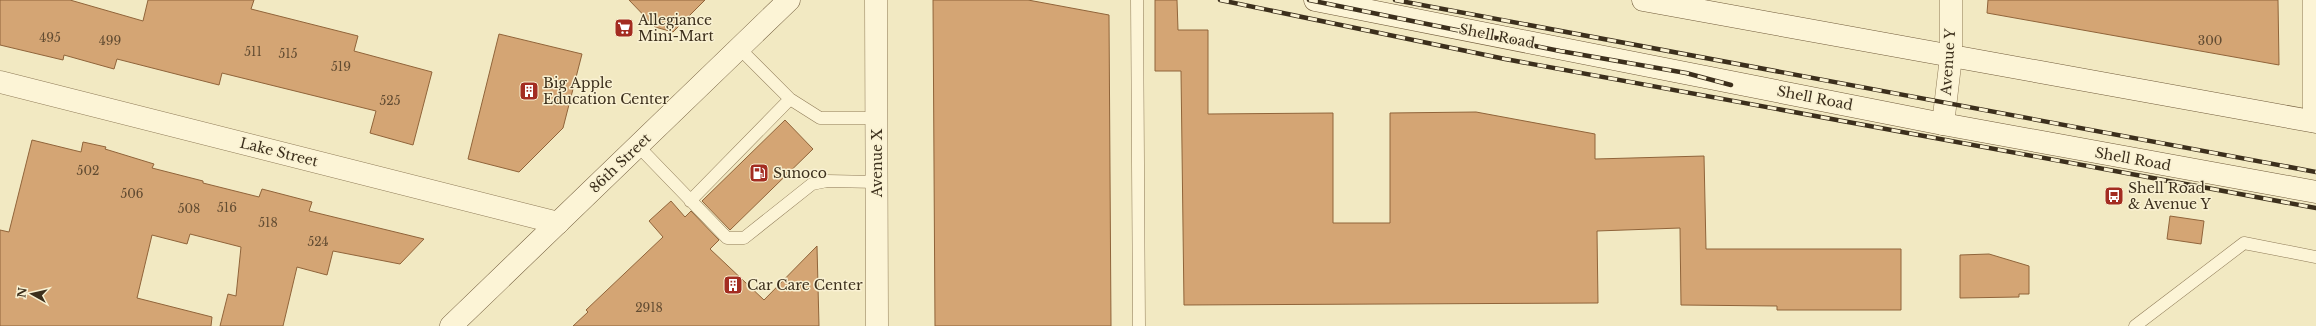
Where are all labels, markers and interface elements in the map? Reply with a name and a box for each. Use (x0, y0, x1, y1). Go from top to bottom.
place label: Allegiance Mini-Mart (637, 11, 714, 45)
supermarket icon: Allegiance Mini-Mart (613, 17, 635, 39)
street label: Shell Road (1457, 20, 1537, 52)
street label: Avenue Y (1937, 27, 1959, 97)
house number: 495 (39, 30, 61, 45)
house number: 499 (99, 33, 121, 48)
house number: 300 (2198, 33, 2222, 48)
house number: 511 (244, 44, 262, 59)
house number: 515 (279, 46, 298, 61)
house number: 519 (331, 59, 351, 74)
place label: Big Apple Education Center (543, 74, 669, 108)
building icon: Big Apple Education Center (518, 80, 540, 102)
street label: Shell Road (1775, 82, 1855, 114)
house number: 525 (379, 93, 401, 108)
street label: Avenue X (868, 128, 886, 198)
street label: 86th Street (585, 129, 655, 197)
street label: Lake Street (238, 134, 321, 171)
street label: Shell Road (2093, 143, 2173, 175)
fuel station icon: Sunoco (748, 162, 770, 184)
house number: 502 (77, 163, 99, 178)
place label: Sunoco (773, 164, 827, 182)
place label: Shell Road & Avenue Y (2128, 179, 2212, 213)
bus stop icon: Shell Road & Avenue Y (2103, 185, 2125, 207)
house number: 506 (120, 186, 144, 201)
house number: 516 (217, 200, 237, 215)
house number: 508 (178, 201, 200, 216)
house number: 518 (258, 215, 278, 230)
house number: 524 (307, 234, 329, 249)
north arrow (12, 274, 52, 314)
building icon: Car Care Center (722, 274, 744, 296)
place label: Car Care Center (747, 276, 863, 294)
text: N (14, 286, 30, 299)
house number: 2918 (635, 300, 663, 315)

